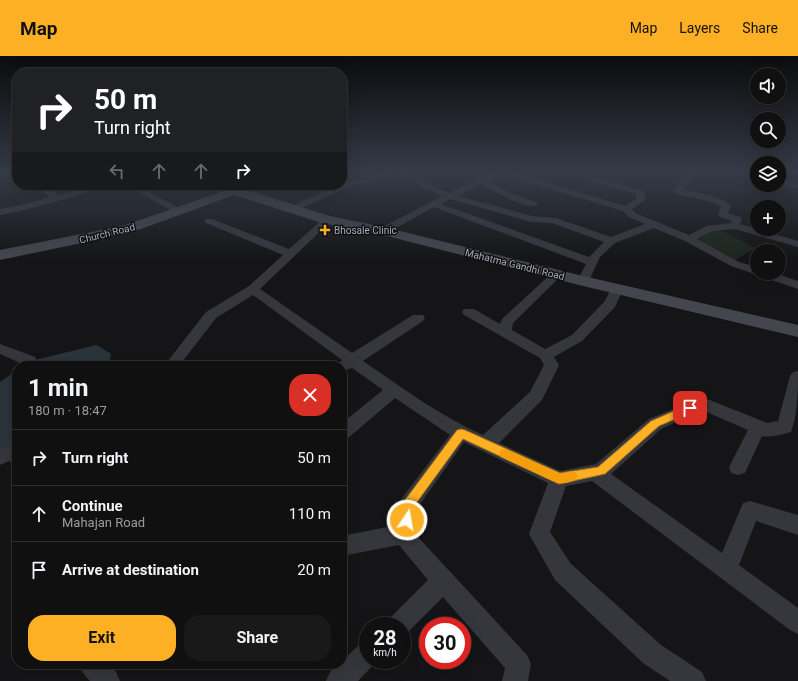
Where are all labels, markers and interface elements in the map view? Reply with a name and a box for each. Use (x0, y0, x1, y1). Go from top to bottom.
text: Map (20, 17, 58, 40)
text: Map (630, 20, 657, 36)
text: Layers (679, 20, 720, 36)
text: Share (742, 20, 778, 36)
map controls (750, 68, 786, 280)
button: sound (750, 68, 786, 104)
text: 50 m (94, 83, 157, 116)
icon: right (28, 84, 80, 136)
button: search (750, 112, 786, 148)
text: Turn right (94, 117, 171, 138)
button: layers (750, 156, 786, 192)
icon: left (106, 160, 128, 182)
icon: ahead (148, 160, 170, 182)
icon: ahead (190, 160, 212, 182)
icon: right (232, 160, 254, 182)
button: + (750, 200, 786, 236)
street label: Church Road (78, 221, 136, 246)
marker: Bhosale Clinic (319, 224, 331, 236)
place label: Bhosale Clinic (334, 225, 397, 236)
button: − (750, 244, 786, 280)
street label: Mahatma Gandhi Road (464, 247, 566, 282)
text: 1 min (28, 374, 88, 402)
button: close (289, 374, 331, 416)
pin (673, 391, 707, 425)
icon: arrive (679, 397, 701, 419)
text: 180 m · 18:47 (28, 403, 107, 418)
icon: right (28, 447, 50, 469)
text: Turn right (62, 449, 128, 467)
text: 50 m (297, 449, 331, 467)
text: Continue (62, 497, 123, 515)
position arrow (386, 499, 428, 541)
icon: ahead (28, 503, 50, 525)
text: 110 m (289, 505, 331, 523)
text: Mahajan Road (62, 515, 145, 530)
icon: arrive (28, 559, 50, 581)
text: Arrive at destination (62, 561, 199, 579)
text: 20 m (297, 561, 331, 579)
button: Exit (28, 615, 176, 661)
button: Share (184, 615, 331, 661)
speed limit sign: 30 (419, 617, 471, 669)
text: 28 (374, 626, 396, 650)
text: km/h (373, 647, 397, 658)

